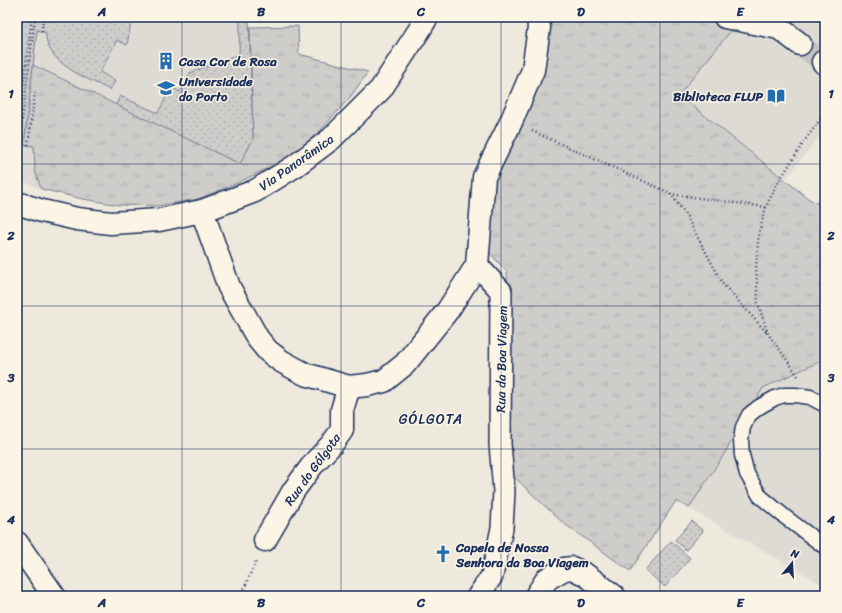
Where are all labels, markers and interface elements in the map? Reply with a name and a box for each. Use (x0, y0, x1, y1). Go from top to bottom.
text: A (97, 0, 106, 23)
text: B (257, 0, 266, 23)
text: C (416, 0, 426, 23)
text: D (577, 0, 585, 23)
text: E (736, 0, 745, 23)
place label: Casa Cor de Rosa (178, 50, 277, 73)
building icon: Casa Cor de Rosa (156, 51, 176, 71)
place label: Universidade do Porto (179, 70, 253, 108)
school or university icon: Universidade do Porto (156, 78, 176, 98)
text: 1 (8, 82, 14, 105)
text: 1 (828, 82, 834, 105)
place label: Biblioteca FLUP (673, 85, 764, 108)
library icon: Biblioteca FLUP (766, 86, 786, 106)
street label: Via Panorâmica (254, 128, 339, 197)
text: 2 (6, 224, 15, 247)
text: 2 (826, 224, 835, 247)
street label: Rua da Boa Viagem (489, 305, 514, 413)
text: 3 (6, 366, 15, 389)
text: 3 (826, 366, 835, 389)
district label: GÓLGOTA (399, 407, 463, 432)
street label: Rua do Gólgota (278, 428, 347, 511)
text: 4 (6, 508, 16, 531)
text: 4 (826, 508, 836, 531)
place label: Capela de Nossa Senhora da Boa Viagem (455, 536, 589, 574)
north arrow (772, 543, 812, 583)
text: N (787, 543, 802, 564)
church icon: Capela de Nossa Senhora da Boa Viagem (433, 544, 453, 564)
text: A (97, 591, 106, 613)
text: B (257, 591, 266, 613)
text: C (416, 591, 426, 613)
text: D (577, 591, 585, 613)
text: E (736, 591, 745, 613)

